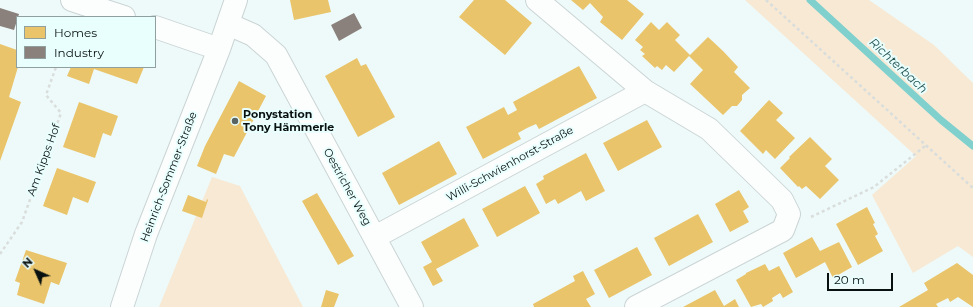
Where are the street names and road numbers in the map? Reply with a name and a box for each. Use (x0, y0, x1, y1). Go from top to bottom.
street label: Heinrich-Sommer-Straße (138, 110, 200, 244)
street label: Am Kipps Hof (25, 122, 63, 198)
street label: Willi-Schwienhorst-Straße (444, 124, 576, 204)
street label: Oestricher Weg (320, 146, 374, 228)

